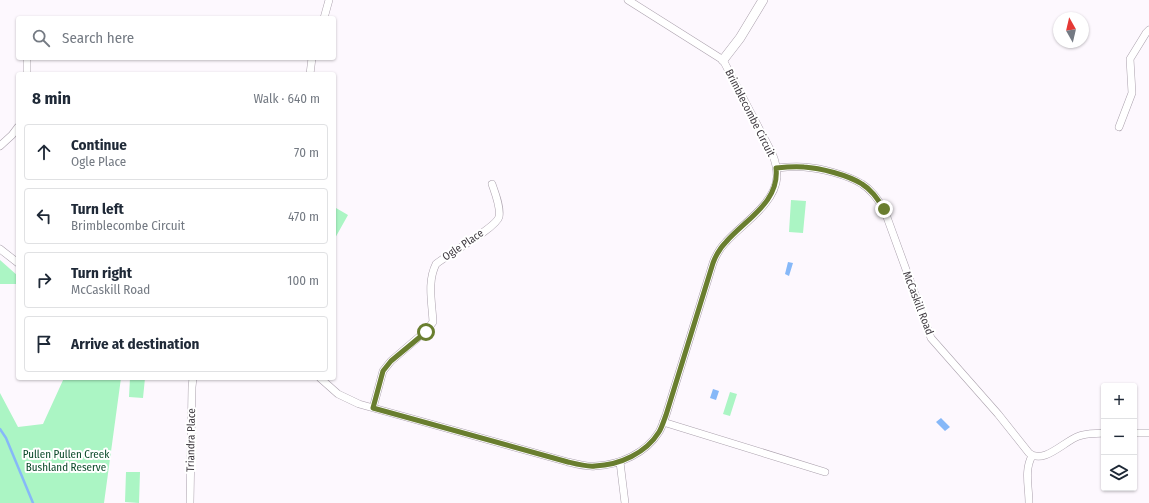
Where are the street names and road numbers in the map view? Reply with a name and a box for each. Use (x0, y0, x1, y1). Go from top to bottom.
street label: Brimblecombe Circuit (722, 67, 778, 159)
street label: Ogle Place (440, 227, 486, 263)
street label: McCaskill Road (900, 269, 936, 337)
street label: Triandra Place (184, 408, 198, 472)

